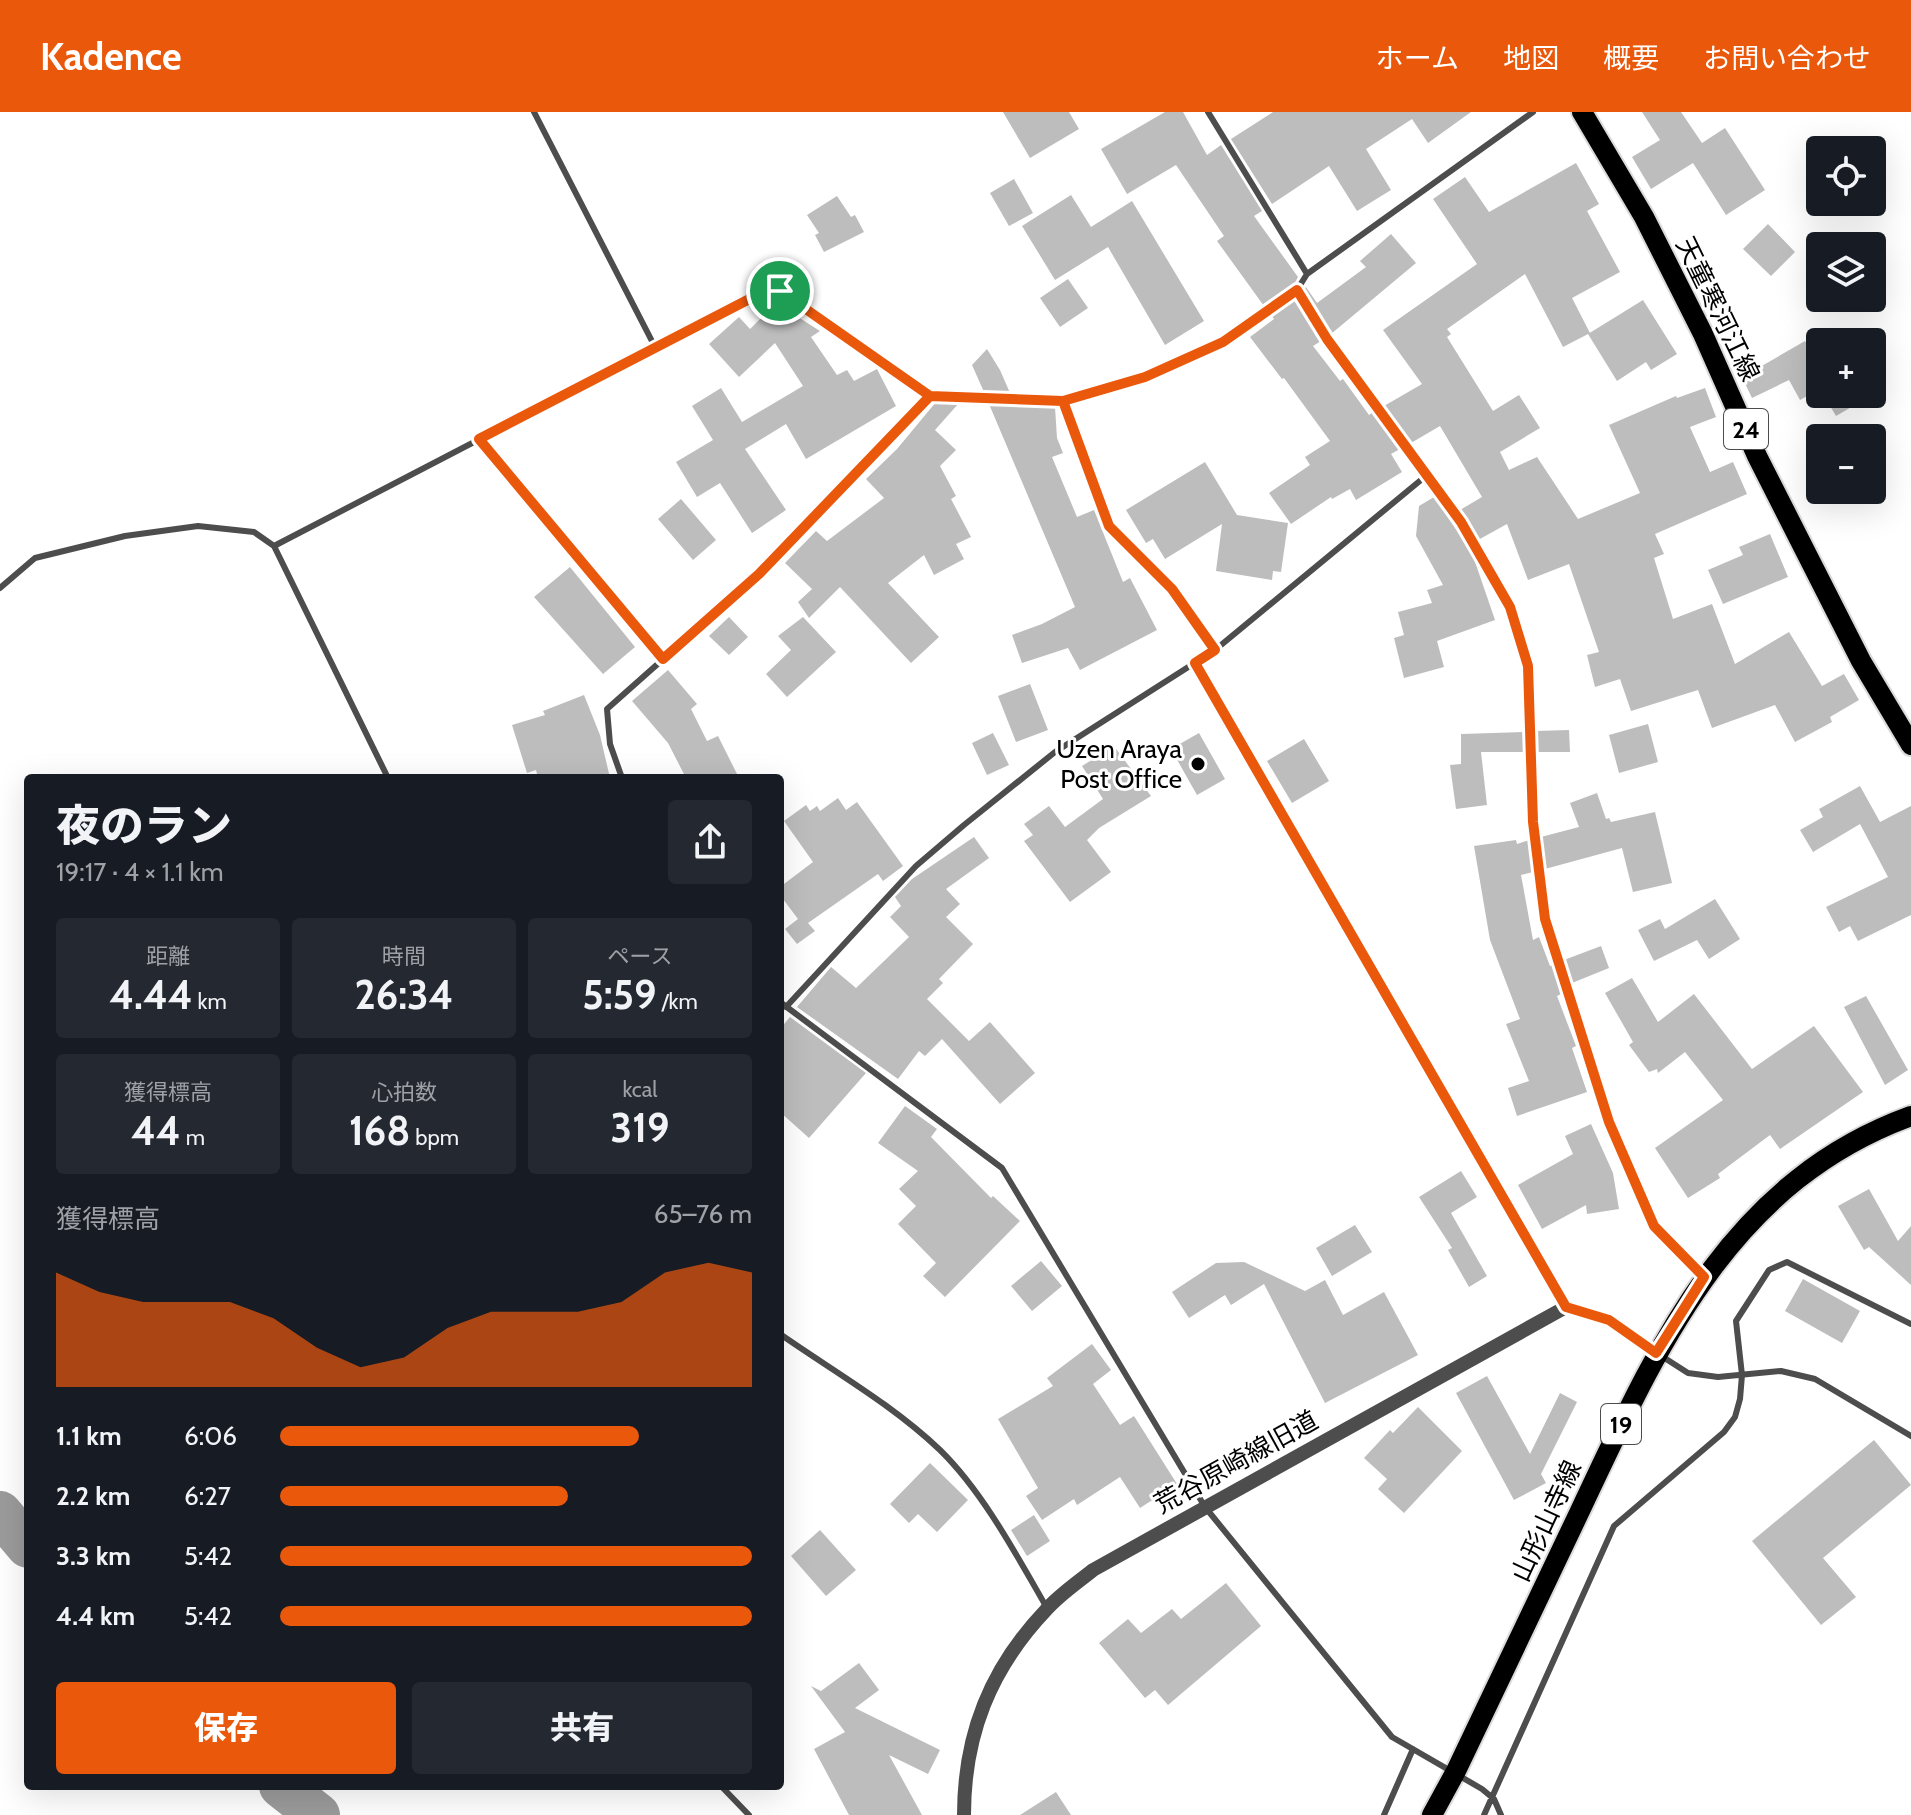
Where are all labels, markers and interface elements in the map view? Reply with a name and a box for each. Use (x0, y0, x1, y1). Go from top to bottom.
text: Kadence (40, 33, 182, 80)
text: ホーム (1376, 41, 1459, 75)
text: 地図 (1503, 41, 1559, 75)
text: 概要 (1603, 41, 1659, 75)
text: お問い合わせ (1703, 41, 1871, 75)
map controls (1806, 136, 1886, 504)
button: locate (1806, 136, 1886, 216)
street label: 天童寒河江線 (1669, 232, 1767, 386)
button: layers (1806, 232, 1886, 312)
pin (746, 257, 814, 325)
icon: arrive (758, 269, 802, 313)
button: + (1806, 328, 1886, 408)
road number: 24 (1724, 409, 1768, 449)
button: − (1806, 424, 1886, 504)
place label: Uzen Araya Post Office (1056, 733, 1183, 795)
marker: Uzen Araya Post Office (1189, 755, 1207, 773)
text: 夜のラン (56, 799, 232, 852)
button: share (668, 800, 752, 884)
text: 19:17 · 4 × 1.1 km (56, 856, 224, 888)
text: 距離 (146, 943, 190, 970)
text: 時間 (382, 943, 426, 970)
text: ペース (608, 943, 672, 970)
text: 4.44 (109, 970, 193, 1019)
text: 26:34 (355, 970, 453, 1019)
text: 5:59 (582, 970, 657, 1019)
text: km (193, 988, 227, 1015)
text: /km (657, 988, 698, 1015)
text: kcal (622, 1076, 658, 1103)
text: 獲得標高 (124, 1079, 212, 1106)
text: 心拍数 (371, 1079, 437, 1106)
text: 319 (611, 1103, 669, 1152)
text: 44 (131, 1106, 181, 1155)
text: 168 (349, 1106, 410, 1155)
text: m (181, 1124, 205, 1151)
text: bpm (410, 1124, 459, 1151)
text: 65–76 m (654, 1198, 752, 1230)
text: 獲得標高 (56, 1203, 160, 1235)
street label: 荒谷原崎線旧道 (1149, 1404, 1323, 1520)
road number: 19 (1601, 1404, 1641, 1444)
text: 1.1 km (56, 1420, 122, 1452)
text: 6:06 (184, 1420, 237, 1452)
street label: 山形山寺線 (1504, 1455, 1588, 1587)
text: 2.2 km (56, 1480, 130, 1512)
text: 6:27 (184, 1480, 231, 1512)
text: 3.3 km (56, 1540, 131, 1572)
text: 5:42 (184, 1540, 232, 1572)
text: 4.4 km (56, 1600, 135, 1632)
text: 5:42 (184, 1600, 232, 1632)
button: 保存 (56, 1682, 396, 1774)
button: 共有 (412, 1682, 752, 1774)

